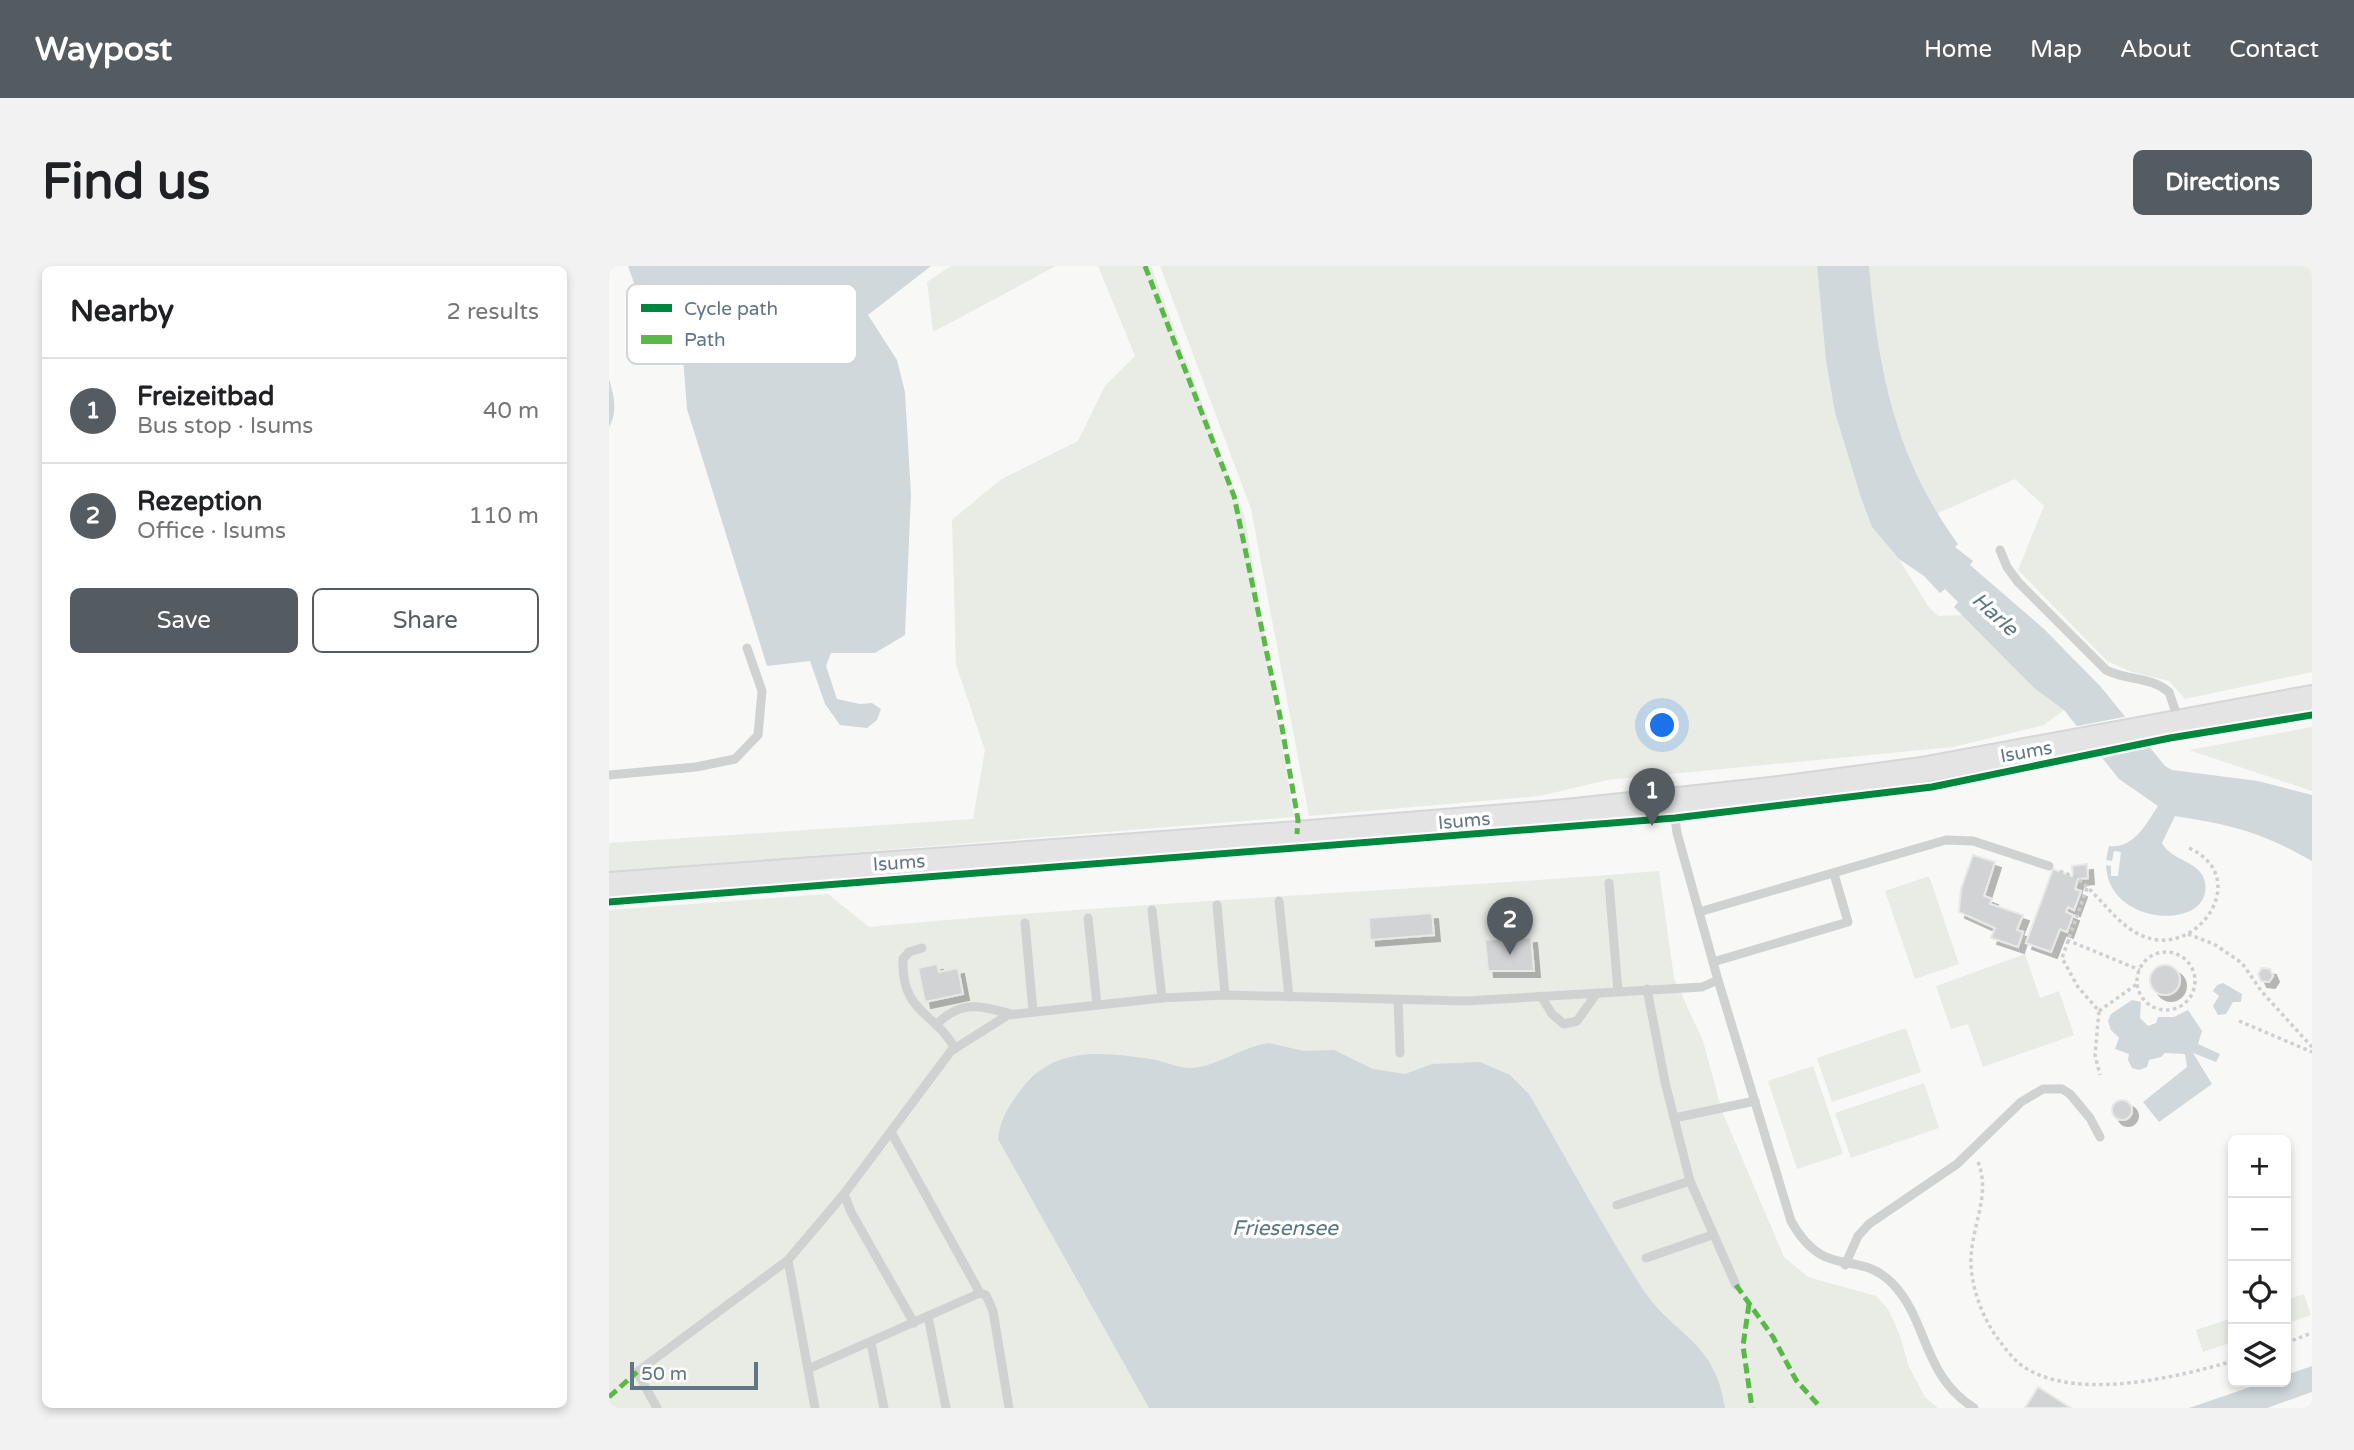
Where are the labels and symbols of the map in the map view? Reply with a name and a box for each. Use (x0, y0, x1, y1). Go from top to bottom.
legend (627, 284, 857, 364)
text: Cycle path (684, 298, 778, 320)
text: Path (684, 329, 726, 351)
water label: Harle (1967, 587, 2023, 642)
your location (1645, 708, 1679, 742)
street label: Isums (1998, 737, 2054, 767)
pin: 1 (1629, 768, 1675, 826)
street label: Isums (1437, 808, 1491, 834)
street label: Isums (872, 850, 926, 876)
pin: 2 (1487, 897, 1533, 955)
water label: Friesensee (1232, 1216, 1339, 1241)
scale bar (630, 1359, 758, 1391)

